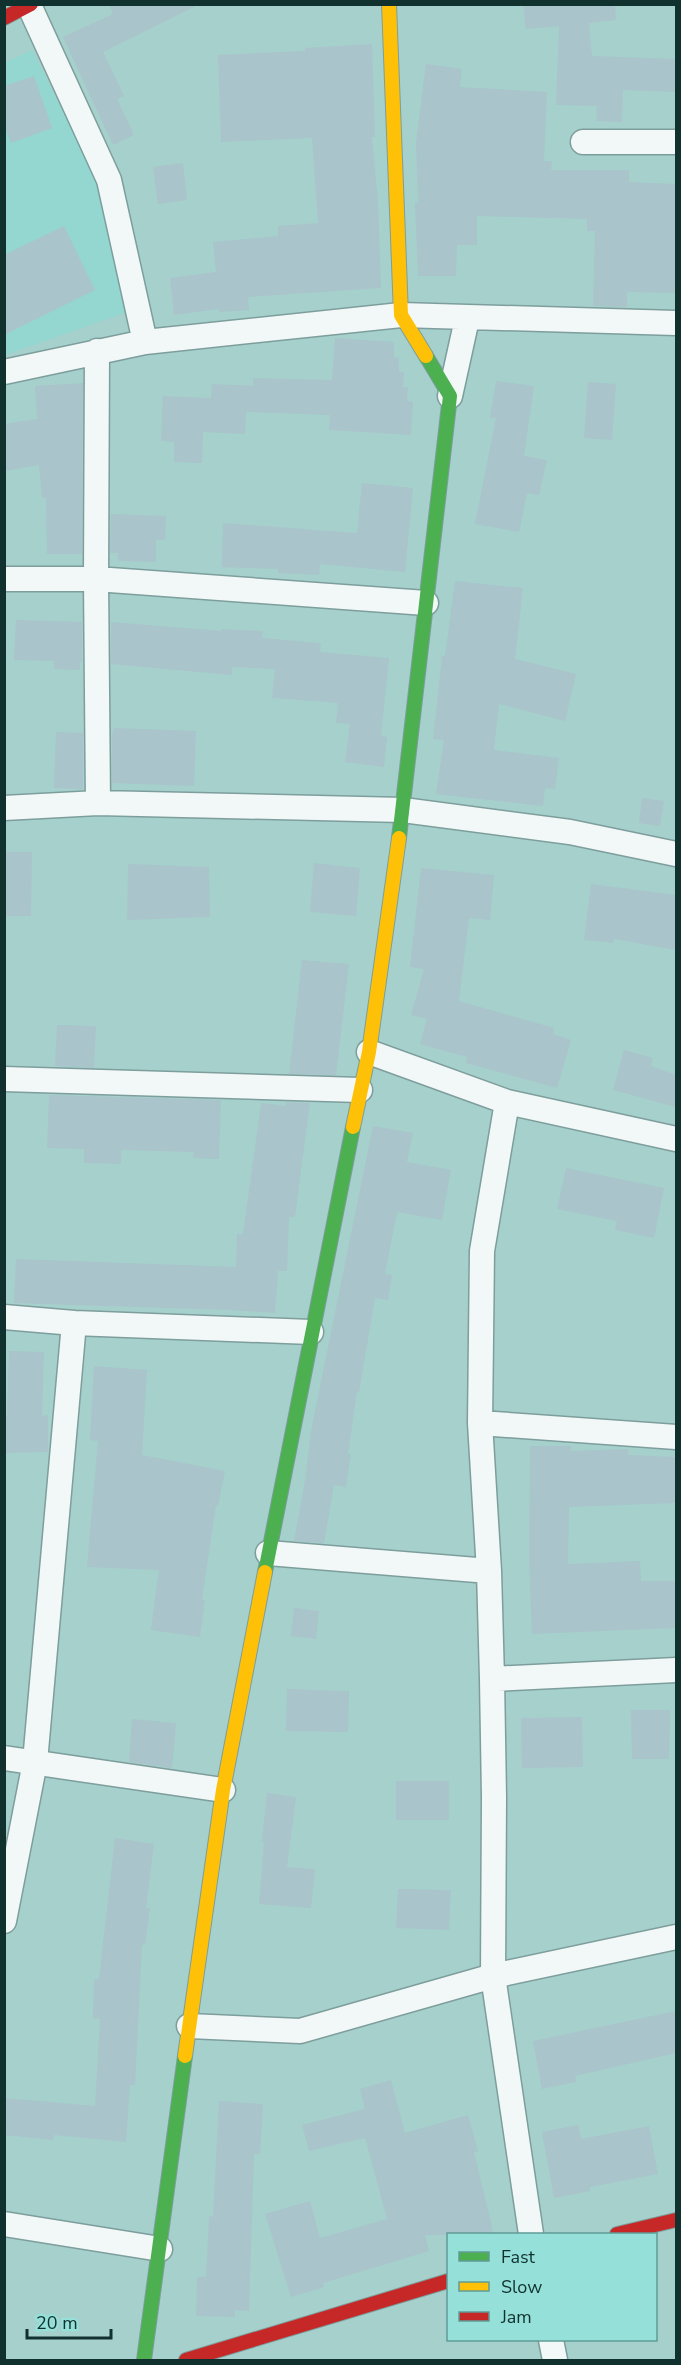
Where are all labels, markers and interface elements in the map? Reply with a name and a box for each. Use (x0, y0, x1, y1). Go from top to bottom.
legend (447, 2233, 657, 2341)
text: Fast (501, 2245, 536, 2269)
text: Slow (501, 2275, 542, 2299)
scale bar (27, 2302, 111, 2340)
text: Jam (500, 2305, 532, 2329)
text: 20 m (36, 2311, 78, 2335)

